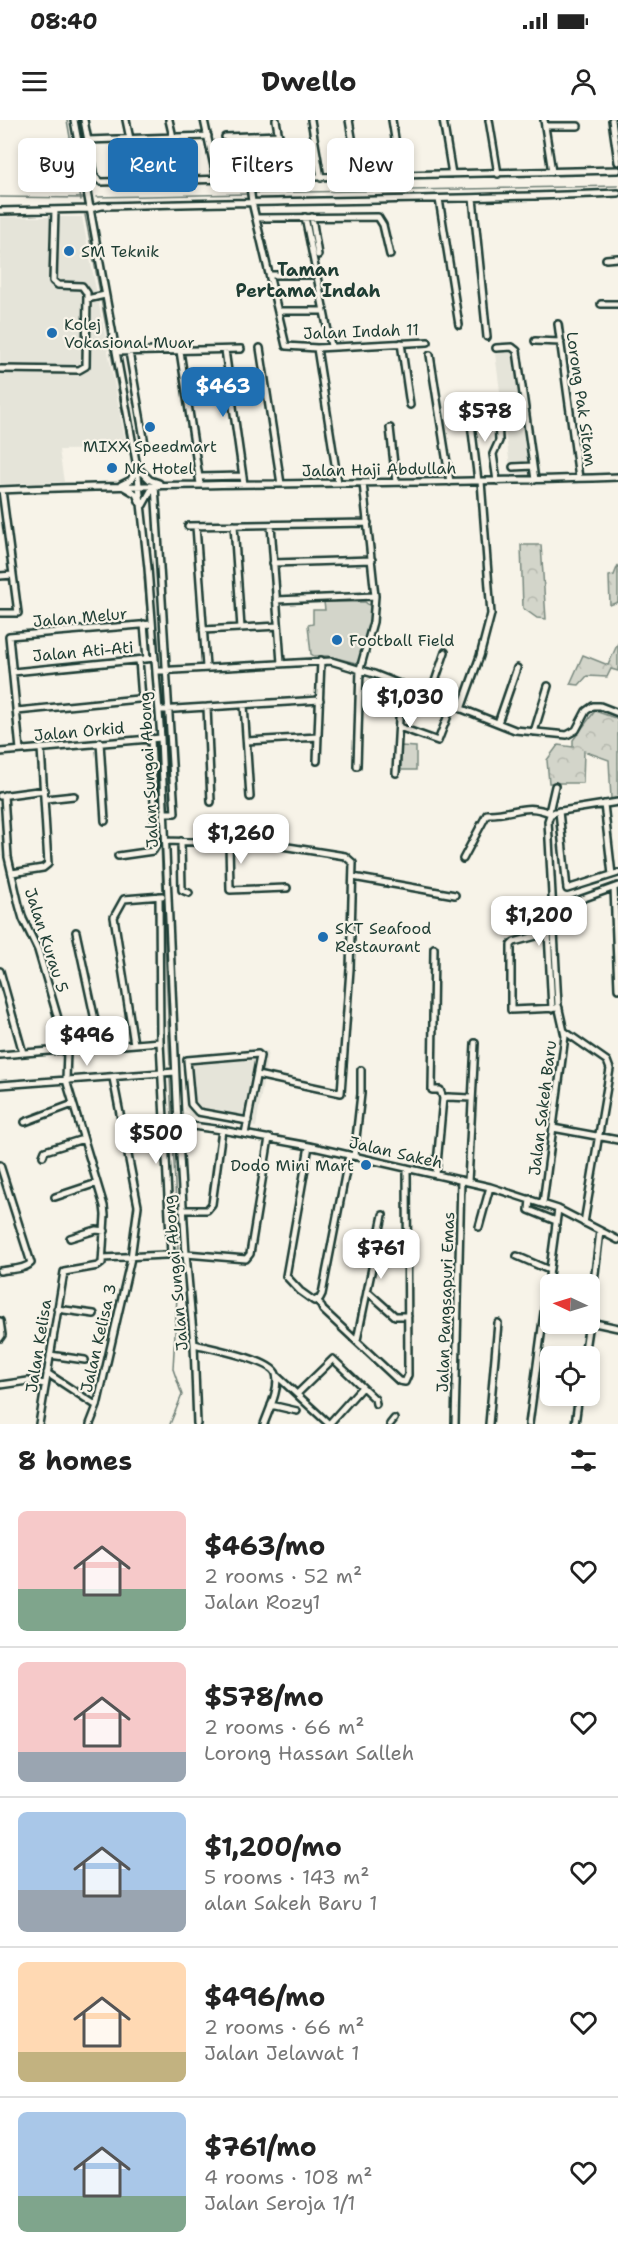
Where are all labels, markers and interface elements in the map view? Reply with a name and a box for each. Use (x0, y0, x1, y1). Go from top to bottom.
text: 08:40 (30, 7, 98, 36)
text: Dwello (261, 63, 357, 100)
icon: menu (18, 65, 51, 98)
icon: person (567, 65, 600, 98)
chip: Buy (18, 138, 96, 192)
chip: Rent (108, 138, 198, 192)
chip: Filters (210, 138, 315, 192)
chip: New (327, 138, 414, 192)
place label: SM Teknik (81, 241, 159, 262)
marker: SM Teknik (62, 244, 76, 258)
district label: Taman Pertama Indah (235, 258, 381, 303)
place label: Kolej Vokasional Muar (64, 314, 195, 353)
street label: Jalan Indah 11 (303, 319, 419, 344)
marker: Kolej Vokasional Muar (45, 326, 59, 340)
street label: Lorong Pak Sitam (562, 330, 601, 468)
pin: $463 (187, 367, 259, 418)
text: $463 (196, 373, 250, 399)
pin: $578 (449, 392, 521, 443)
text: $578 (458, 398, 512, 424)
marker: MIXX Speedmart (143, 420, 157, 434)
place label: MIXX Speedmart (83, 436, 217, 457)
place label: NK Hotel (124, 458, 194, 479)
street label: Jalan Haji Abdullah (302, 458, 457, 481)
marker: NK Hotel (105, 461, 119, 475)
street label: Jalan Melur (32, 603, 128, 632)
place label: Football Field (349, 630, 455, 651)
marker: Football Field (330, 633, 344, 647)
street label: Jalan Ati-Ati (32, 637, 134, 666)
pin: $1,030 (361, 678, 459, 729)
text: $1,030 (376, 684, 444, 710)
street label: Jalan Sungai Abong (134, 691, 163, 849)
street label: Jalan Orkid (33, 717, 125, 746)
pin: $1,260 (192, 814, 290, 865)
text: $1,260 (207, 820, 275, 846)
street label: Jalan Kurau 5 (20, 885, 73, 995)
pin: $1,200 (490, 896, 588, 947)
text: $1,200 (505, 902, 573, 928)
place label: SKT Seafood Restaurant (335, 918, 431, 957)
marker: SKT Seafood Restaurant (316, 930, 330, 944)
pin: $496 (51, 1016, 123, 1067)
text: $496 (60, 1022, 114, 1048)
street label: Jalan Sakeh Baru (524, 1039, 561, 1177)
pin: $500 (120, 1114, 192, 1165)
text: $500 (129, 1120, 183, 1146)
street label: Jalan Sakeh (347, 1132, 445, 1173)
place label: Dodo Mini Mart (230, 1155, 354, 1176)
marker: Dodo Mini Mart (359, 1158, 373, 1172)
street label: Jalan Sungai Abong (158, 1194, 193, 1352)
street label: Jalan Pangsapuri Emas (432, 1211, 459, 1393)
pin: $761 (345, 1229, 417, 1280)
text: $761 (357, 1235, 405, 1261)
north arrow (540, 1274, 600, 1334)
map controls (540, 1274, 600, 1406)
street label: Jalan Kelisa 3 (76, 1282, 121, 1395)
street label: Jalan Kelisa (21, 1298, 56, 1394)
button: locate (540, 1346, 600, 1406)
text: 8 homes (18, 1443, 132, 1478)
icon: filters (567, 1444, 600, 1477)
text: $463/mo (204, 1528, 325, 1563)
icon: home (66, 1535, 138, 1607)
icon: heart (567, 1555, 600, 1588)
text: 2 rooms · 52 m² (204, 1563, 362, 1589)
text: Jalan Rozy1 (204, 1589, 321, 1615)
text: $578/mo (204, 1679, 324, 1714)
icon: home (66, 1686, 138, 1758)
icon: heart (567, 1706, 600, 1739)
text: 2 rooms · 66 m² (204, 1714, 365, 1740)
text: Lorong Hassan Salleh (204, 1740, 414, 1766)
text: $1,200/mo (204, 1829, 342, 1864)
icon: home (66, 1836, 138, 1908)
icon: heart (567, 1856, 600, 1889)
text: 5 rooms · 143 m² (204, 1864, 369, 1890)
text: alan Sakeh Baru 1 (204, 1890, 378, 1916)
text: $496/mo (204, 1979, 326, 2014)
icon: home (66, 1986, 138, 2058)
icon: heart (567, 2006, 600, 2039)
text: 2 rooms · 66 m² (204, 2014, 365, 2040)
text: Jalan Jelawat 1 (204, 2040, 360, 2066)
text: $761/mo (204, 2129, 317, 2164)
icon: home (66, 2136, 138, 2208)
icon: heart (567, 2156, 600, 2189)
text: 4 rooms · 108 m² (204, 2164, 373, 2190)
text: Jalan Seroja 1/1 (204, 2190, 356, 2216)

